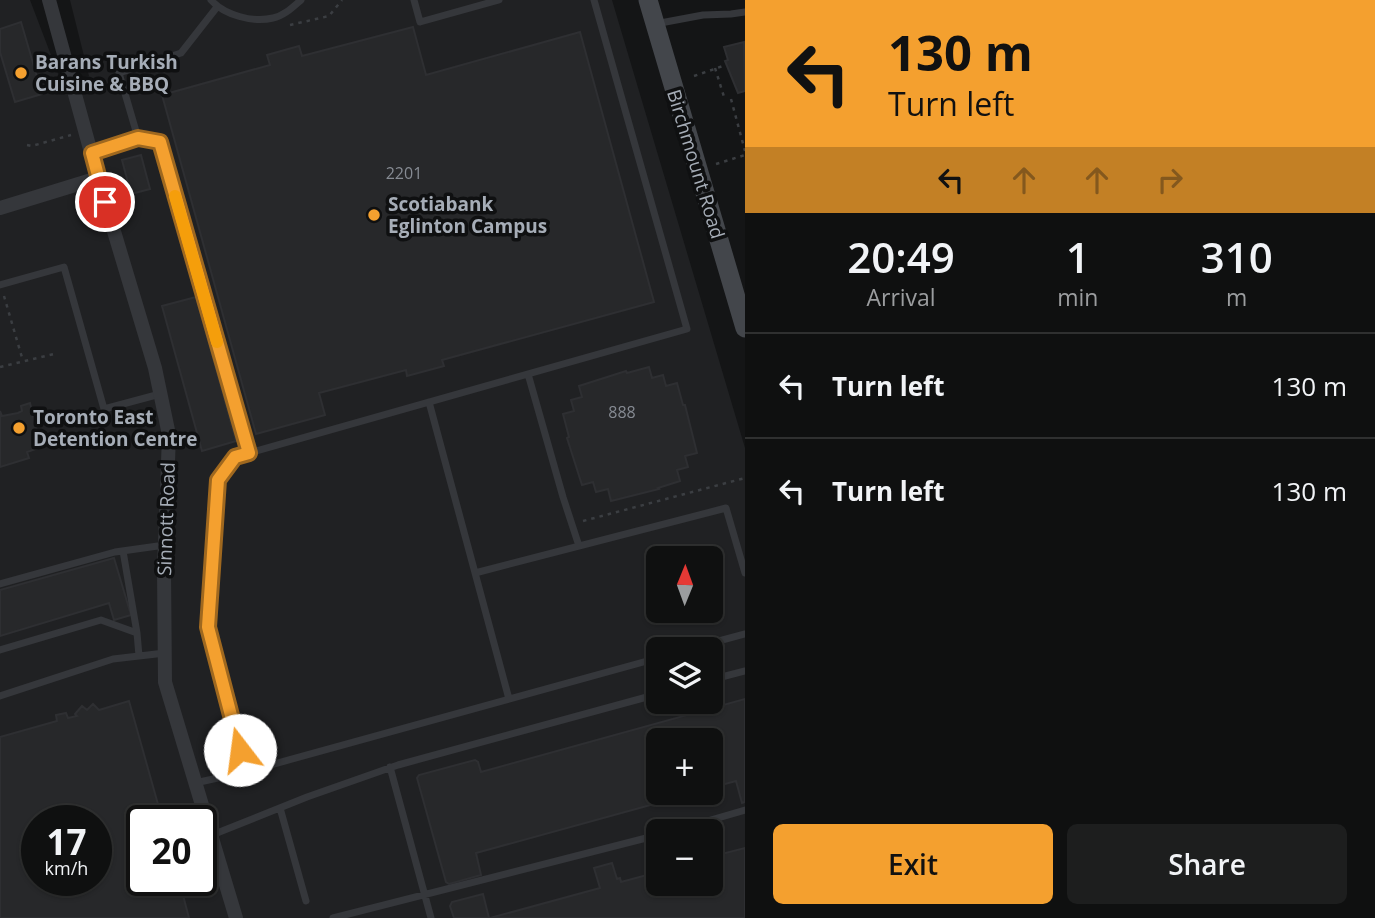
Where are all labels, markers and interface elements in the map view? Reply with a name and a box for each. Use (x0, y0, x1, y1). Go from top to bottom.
text: 130 m (888, 19, 1033, 85)
icon: left (773, 28, 864, 119)
place label: Barans Turkish Cuisine & BBQ (35, 49, 178, 97)
marker: Barans Turkish Cuisine & BBQ (13, 65, 29, 81)
text: Turn left (888, 82, 1014, 125)
street label: Birchmount Road (661, 86, 731, 242)
icon: left (932, 161, 970, 199)
icon: ahead (1005, 161, 1043, 199)
icon: ahead (1078, 161, 1116, 199)
icon: right (1151, 161, 1189, 199)
house number: 2201 (386, 162, 422, 184)
pin (75, 172, 135, 232)
icon: arrive (86, 183, 124, 221)
place label: Scotiabank Eglinton Campus (388, 191, 547, 239)
marker: Scotiabank Eglinton Campus (366, 207, 382, 223)
text: 20:49 (847, 228, 955, 285)
text: 1 (1066, 228, 1090, 285)
text: 310 (1201, 228, 1273, 285)
text: Arrival (866, 281, 936, 313)
text: min (1057, 281, 1098, 313)
text: m (1226, 281, 1247, 313)
icon: left (773, 367, 811, 405)
text: Turn left (832, 368, 944, 404)
text: 130 m (1272, 368, 1347, 404)
house number: 888 (608, 401, 636, 423)
place label: Toronto East Detention Centre (33, 404, 197, 452)
marker: Toronto East Detention Centre (11, 420, 27, 436)
street label: Sinnott Road (151, 462, 181, 576)
icon: left (773, 472, 811, 510)
text: Turn left (832, 473, 944, 509)
text: 130 m (1272, 473, 1347, 509)
north arrow (646, 546, 723, 623)
map controls (646, 546, 723, 896)
button: layers (646, 637, 723, 714)
position arrow (203, 713, 277, 787)
button: + (646, 728, 723, 805)
speed limit sign: 20 (126, 805, 217, 896)
text: 17 (46, 818, 87, 865)
button: − (646, 819, 723, 896)
button: Exit (773, 824, 1053, 904)
button: Share (1067, 824, 1347, 904)
text: km/h (45, 856, 88, 880)

